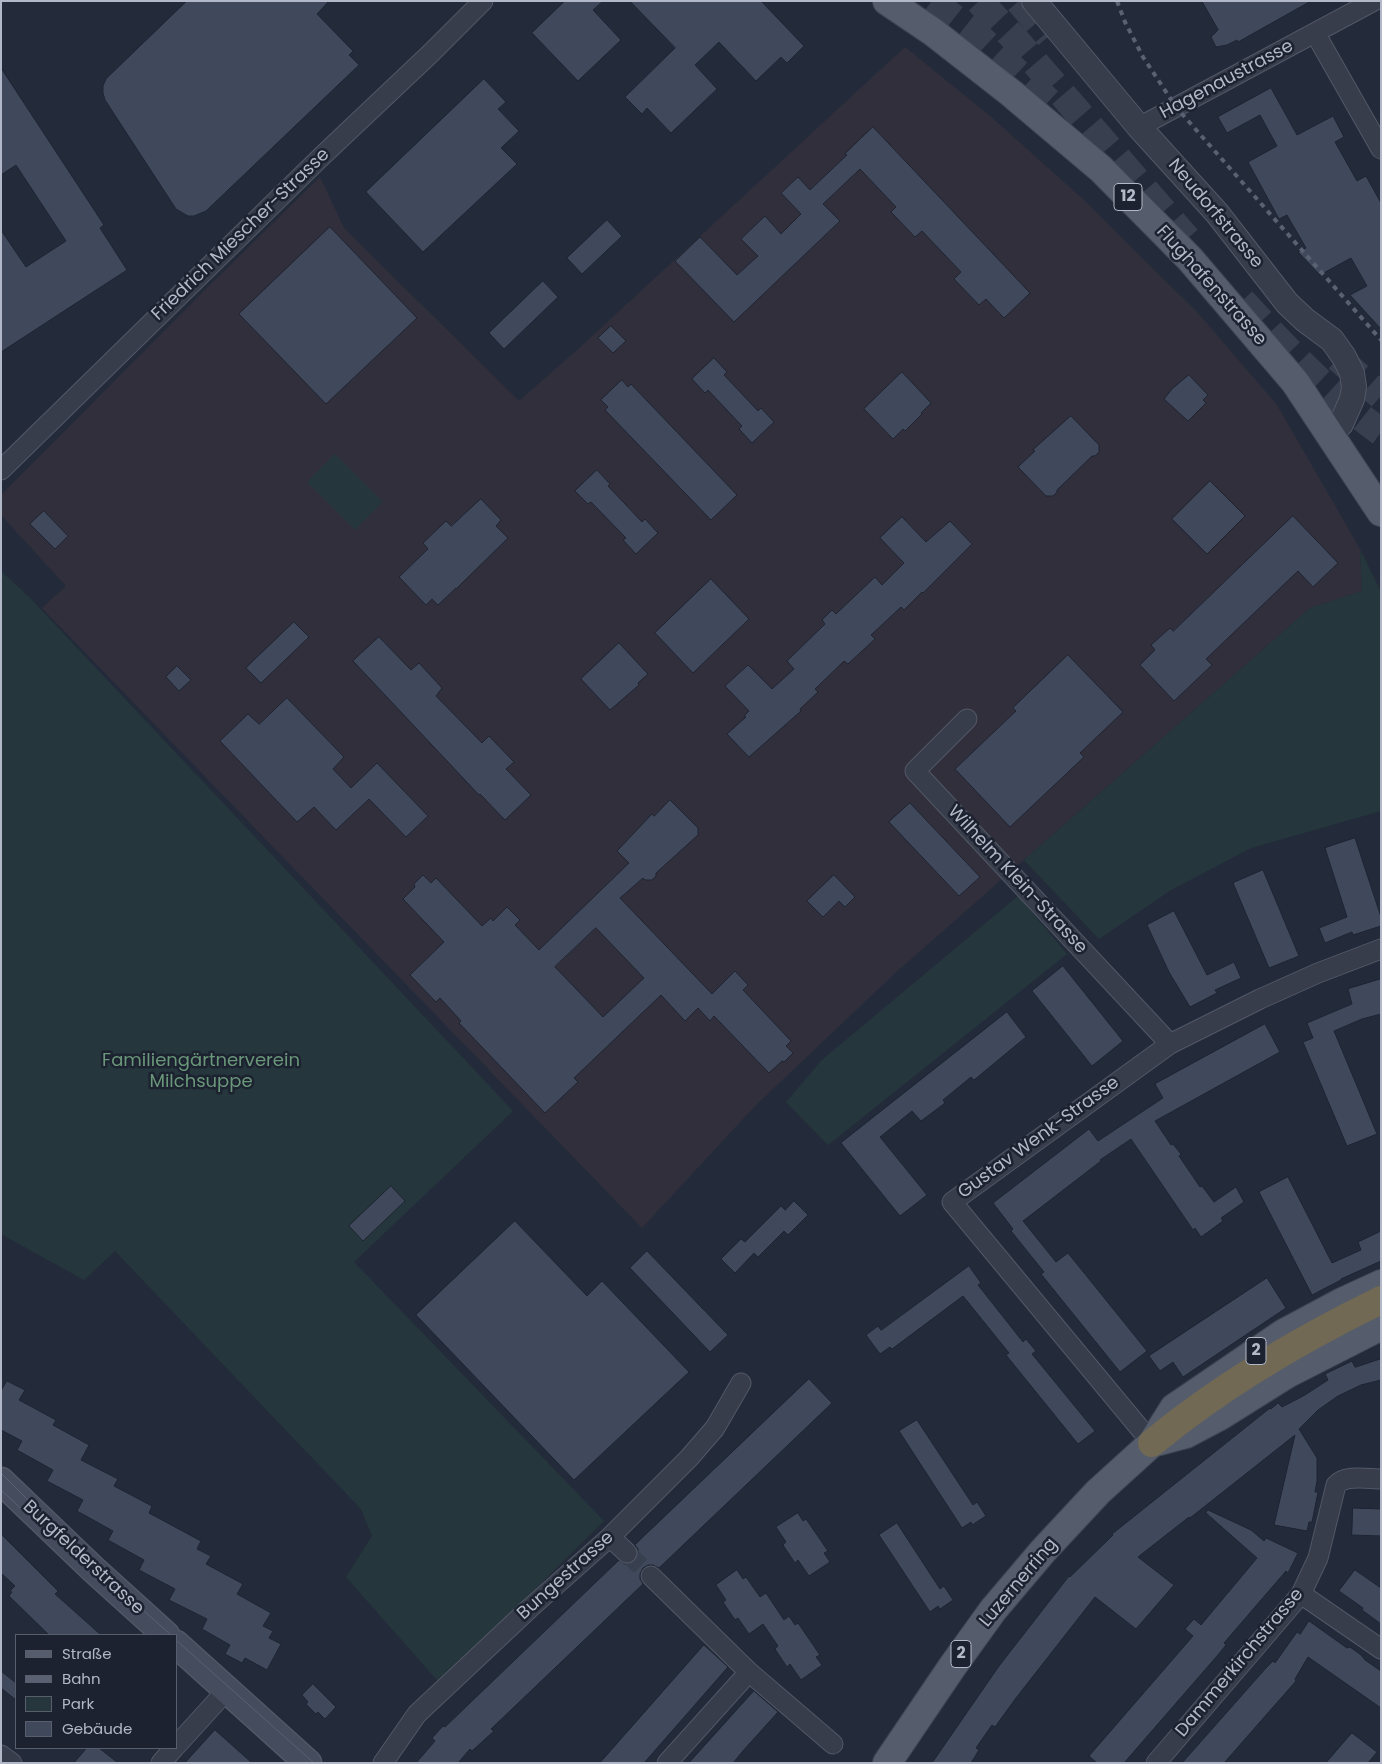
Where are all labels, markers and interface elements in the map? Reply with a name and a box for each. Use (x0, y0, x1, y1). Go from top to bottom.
street label: Hagenaustrasse (1157, 36, 1297, 124)
street label: Friedrich Miescher-Strasse (148, 144, 334, 326)
street label: Neudorfstrasse (1163, 155, 1267, 273)
road number: 12 (1114, 183, 1142, 210)
street label: Flughafenstrasse (1151, 221, 1271, 351)
street label: Wilhelm Klein-Strasse (943, 801, 1091, 959)
park label: Familiengärtnerverein Milchsuppe (102, 1050, 300, 1092)
street label: Gustav Wenk-Strasse (954, 1072, 1124, 1204)
road number: 2 (1246, 1338, 1266, 1364)
street label: Burgfelderstrasse (18, 1496, 148, 1620)
street label: Bungestrasse (513, 1527, 619, 1625)
street label: Luzernerring (976, 1534, 1062, 1632)
street label: Dammerkirchstrasse (1171, 1584, 1309, 1742)
legend (15, 1634, 178, 1749)
road number: 2 (951, 1640, 971, 1668)
text: Straße (62, 1643, 112, 1664)
text: Bahn (62, 1668, 101, 1689)
text: Park (62, 1693, 94, 1714)
text: Gebäude (62, 1718, 132, 1739)

